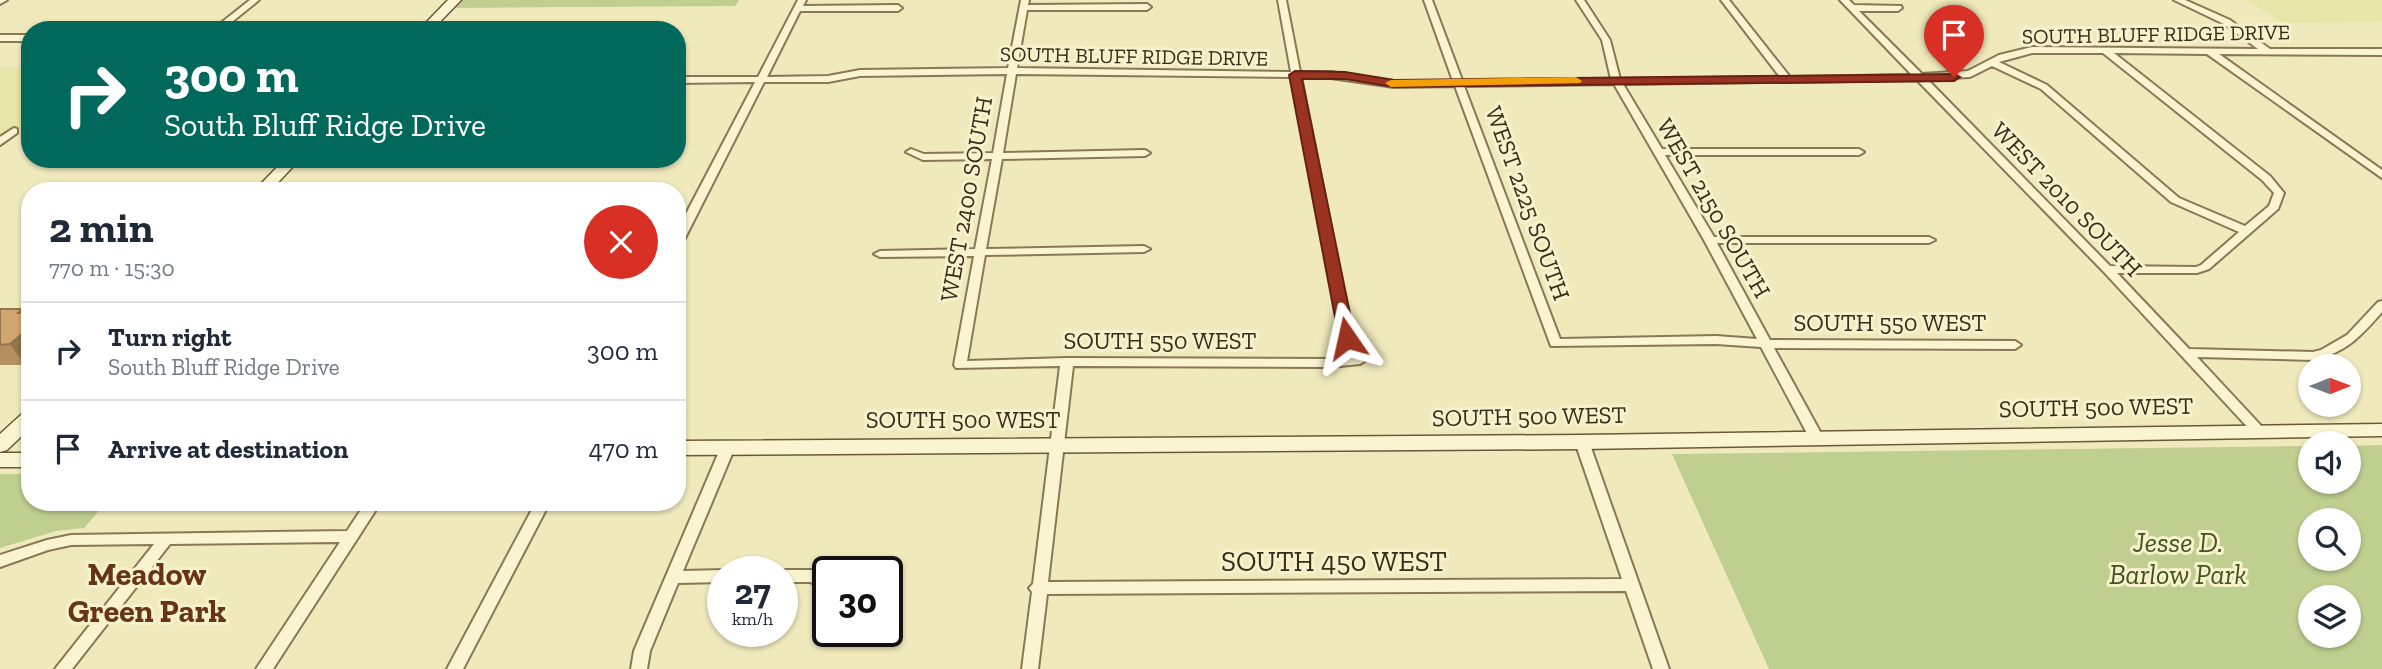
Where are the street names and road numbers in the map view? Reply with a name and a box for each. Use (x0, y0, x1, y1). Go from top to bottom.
street label: SOUTH BLUFF RIDGE DRIVE (2022, 19, 2290, 49)
street label: SOUTH BLUFF RIDGE DRIVE (1000, 41, 1268, 71)
street label: WEST 2400 SOUTH (934, 94, 998, 304)
street label: WEST 2225 SOUTH (1479, 102, 1577, 304)
street label: WEST 2150 SOUTH (1651, 113, 1777, 303)
street label: WEST 2010 SOUTH (1986, 115, 2148, 283)
street label: SOUTH 550 WEST (1793, 308, 1987, 337)
street label: SOUTH 550 WEST (1063, 326, 1257, 355)
street label: SOUTH 500 WEST (1998, 391, 2194, 423)
street label: SOUTH 500 WEST (1431, 400, 1627, 432)
street label: SOUTH 500 WEST (866, 405, 1060, 434)
street label: SOUTH 450 WEST (1221, 545, 1447, 578)

